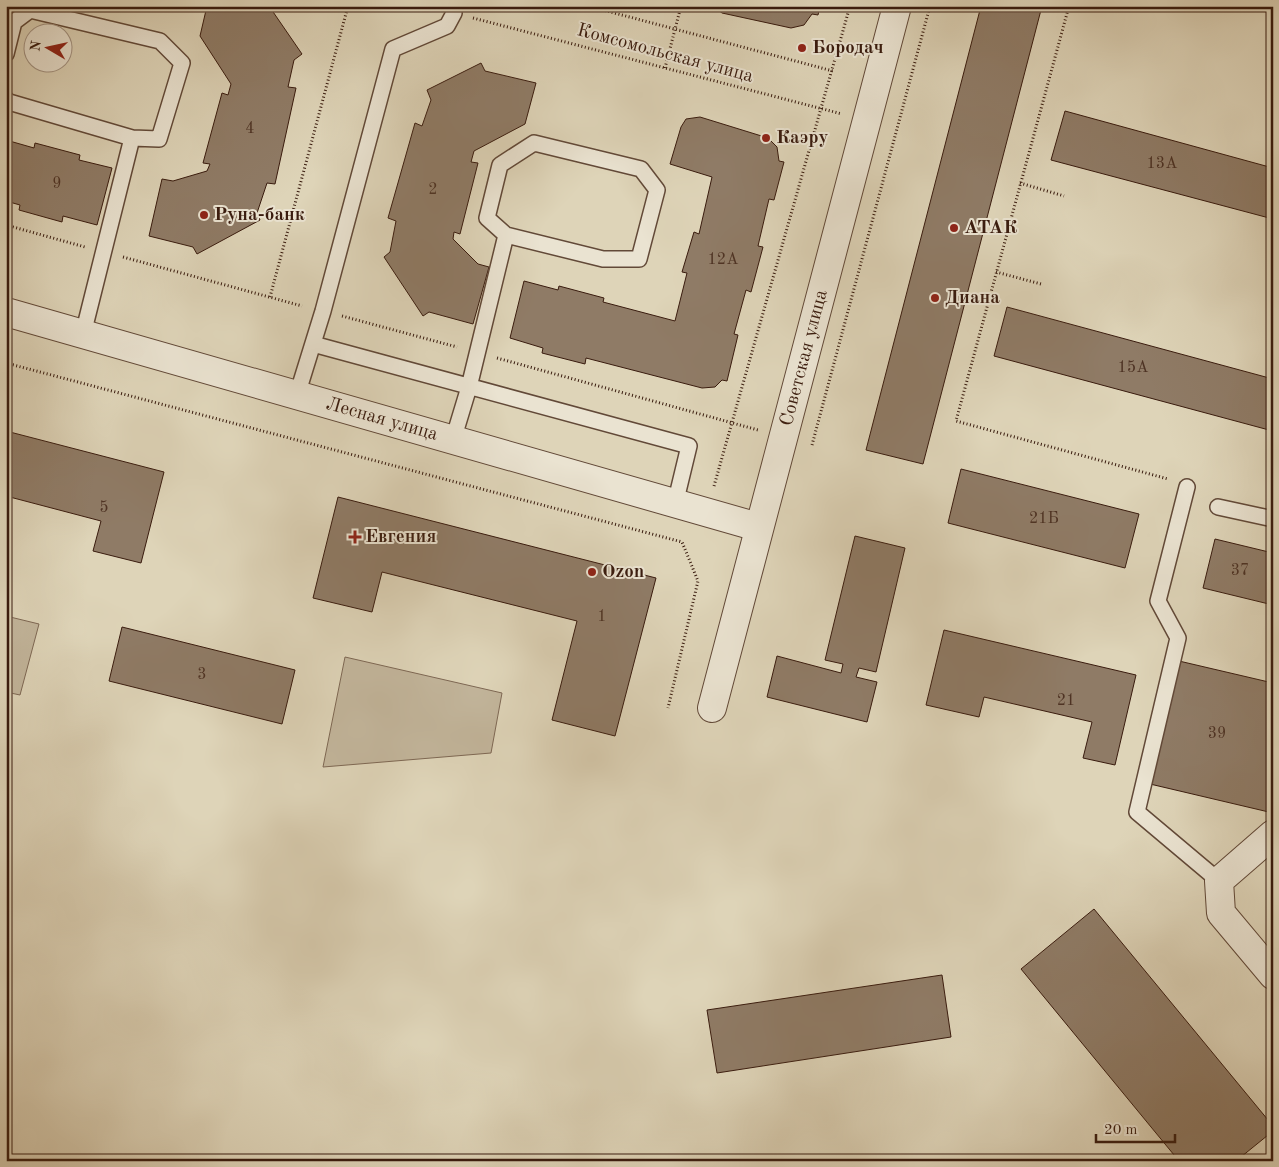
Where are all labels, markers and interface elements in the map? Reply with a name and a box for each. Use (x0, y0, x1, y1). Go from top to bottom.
street label: Комсомольская улица (575, 21, 756, 87)
north arrow (22, 22, 72, 72)
text: N (28, 39, 44, 53)
place label: Бородач (812, 39, 884, 58)
marker: Бородач (796, 42, 808, 54)
house number: 4 (245, 121, 255, 137)
place label: Каэру (776, 129, 829, 148)
marker: Каэру (760, 132, 772, 144)
house number: 13А (1147, 156, 1177, 172)
house number: 9 (52, 176, 62, 192)
house number: 2 (428, 182, 438, 198)
place label: Руна-банк (214, 206, 305, 225)
marker: Руна-банк (198, 209, 210, 221)
place label: АТАК (964, 219, 1017, 238)
marker: АТАК (948, 222, 960, 234)
house number: 12А (708, 252, 738, 268)
street label: Советская улица (777, 287, 831, 428)
place label: Диана (945, 289, 1000, 308)
marker: Диана (929, 292, 941, 304)
house number: 15А (1118, 360, 1148, 376)
street label: Лесная улица (324, 394, 441, 445)
house number: 5 (99, 500, 109, 516)
house number: 21Б (1029, 511, 1059, 527)
place label: Евгения (365, 528, 437, 547)
marker: Евгения (349, 531, 361, 543)
place label: Ozon (602, 563, 644, 582)
house number: 37 (1231, 563, 1249, 579)
marker: Ozon (586, 566, 598, 578)
house number: 1 (597, 609, 607, 625)
house number: 3 (197, 667, 207, 683)
house number: 21 (1057, 693, 1075, 709)
house number: 39 (1208, 726, 1226, 742)
scale bar (1096, 1112, 1175, 1144)
text: 20 m (1104, 1123, 1138, 1138)

